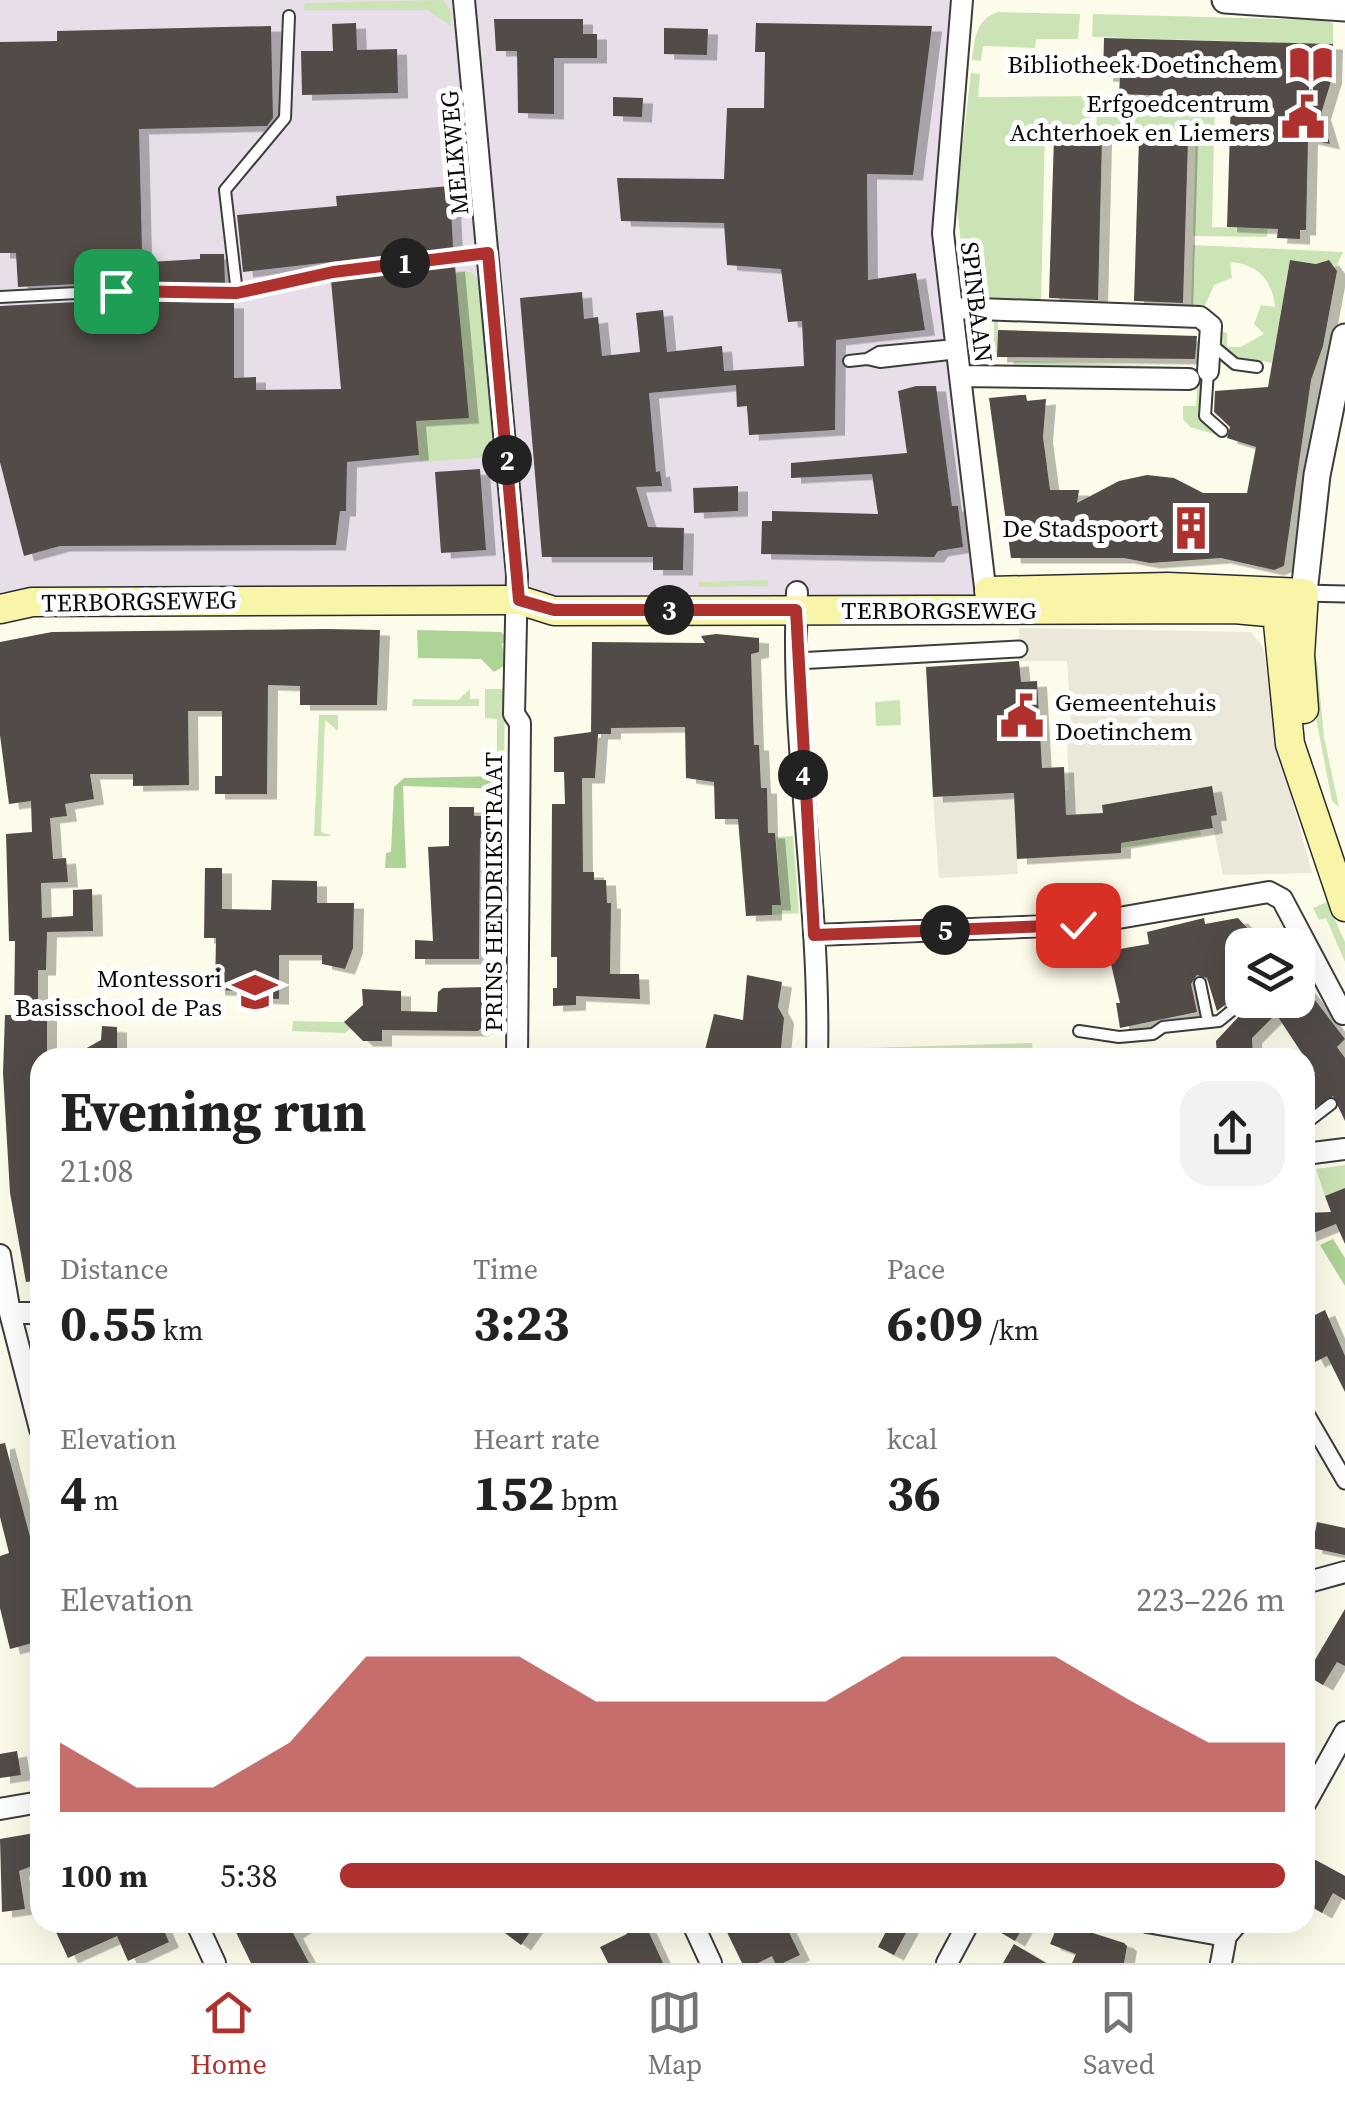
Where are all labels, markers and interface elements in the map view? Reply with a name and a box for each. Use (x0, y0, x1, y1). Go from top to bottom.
library icon: Bibliotheek Doetinchem (1287, 40, 1335, 88)
place label: Bibliotheek Doetinchem (1007, 47, 1278, 81)
place label: Erfgoedcentrum Achterhoek en Liemers (1010, 86, 1270, 149)
street label: MELKWEG (432, 89, 476, 217)
public building icon: Erfgoedcentrum Achterhoek en Liemers (1279, 93, 1327, 141)
pin: 1 (380, 238, 430, 288)
street label: SPINBAAN (953, 240, 1001, 364)
text: 1 (397, 244, 413, 282)
pin (74, 249, 159, 334)
icon: arrive (89, 264, 144, 319)
pin: 2 (482, 435, 532, 485)
text: 2 (499, 441, 515, 479)
building icon: De Stadspoort (1167, 504, 1215, 552)
place label: De Stadspoort (1002, 511, 1159, 545)
street label: TERBORGSEWEG (41, 582, 237, 620)
pin: 3 (644, 585, 694, 635)
text: 3 (661, 591, 677, 629)
street label: TERBORGSEWEG (841, 593, 1037, 627)
place label: Gemeentehuis Doetinchem (1055, 685, 1216, 748)
public building icon: Gemeentehuis Doetinchem (998, 692, 1046, 740)
pin: 4 (778, 750, 828, 800)
street label: PRINS HENDRIKSTRAAT (476, 752, 510, 1032)
text: 4 (795, 756, 811, 794)
pin (1036, 883, 1121, 968)
icon: check (1051, 898, 1106, 953)
pin: 5 (920, 905, 970, 955)
text: 5 (937, 911, 953, 949)
map controls (1225, 928, 1315, 1018)
button: layers (1225, 928, 1315, 1018)
place label: Montessori Basisschool de Pas (15, 961, 222, 1024)
school or university icon: Montessori Basisschool de Pas (231, 968, 279, 1016)
text: Evening run (60, 1074, 367, 1149)
button: share (1180, 1081, 1285, 1186)
text: 21:08 (60, 1149, 134, 1193)
text: Distance (60, 1250, 169, 1288)
text: Time (473, 1250, 538, 1288)
text: Pace (887, 1250, 945, 1288)
text: 0.55 (60, 1288, 156, 1357)
text: 3:23 (473, 1288, 570, 1357)
text: 6:09 (887, 1288, 983, 1357)
text: km (156, 1311, 203, 1349)
text: /km (983, 1311, 1039, 1349)
text: Elevation (60, 1420, 177, 1458)
text: Heart rate (473, 1420, 600, 1458)
text: kcal (887, 1420, 938, 1458)
text: 4 (60, 1458, 87, 1527)
text: 152 (473, 1458, 555, 1527)
text: 36 (887, 1458, 941, 1527)
text: m (87, 1481, 119, 1519)
text: bpm (555, 1481, 619, 1519)
text: Elevation (60, 1578, 194, 1622)
text: 223–226 m (1136, 1578, 1285, 1622)
text: 100 m (60, 1854, 148, 1898)
text: 5:38 (220, 1854, 278, 1898)
tab: Home (190, 1985, 267, 2083)
tab: Map (647, 1985, 702, 2083)
tab: Saved (1083, 1985, 1155, 2083)

